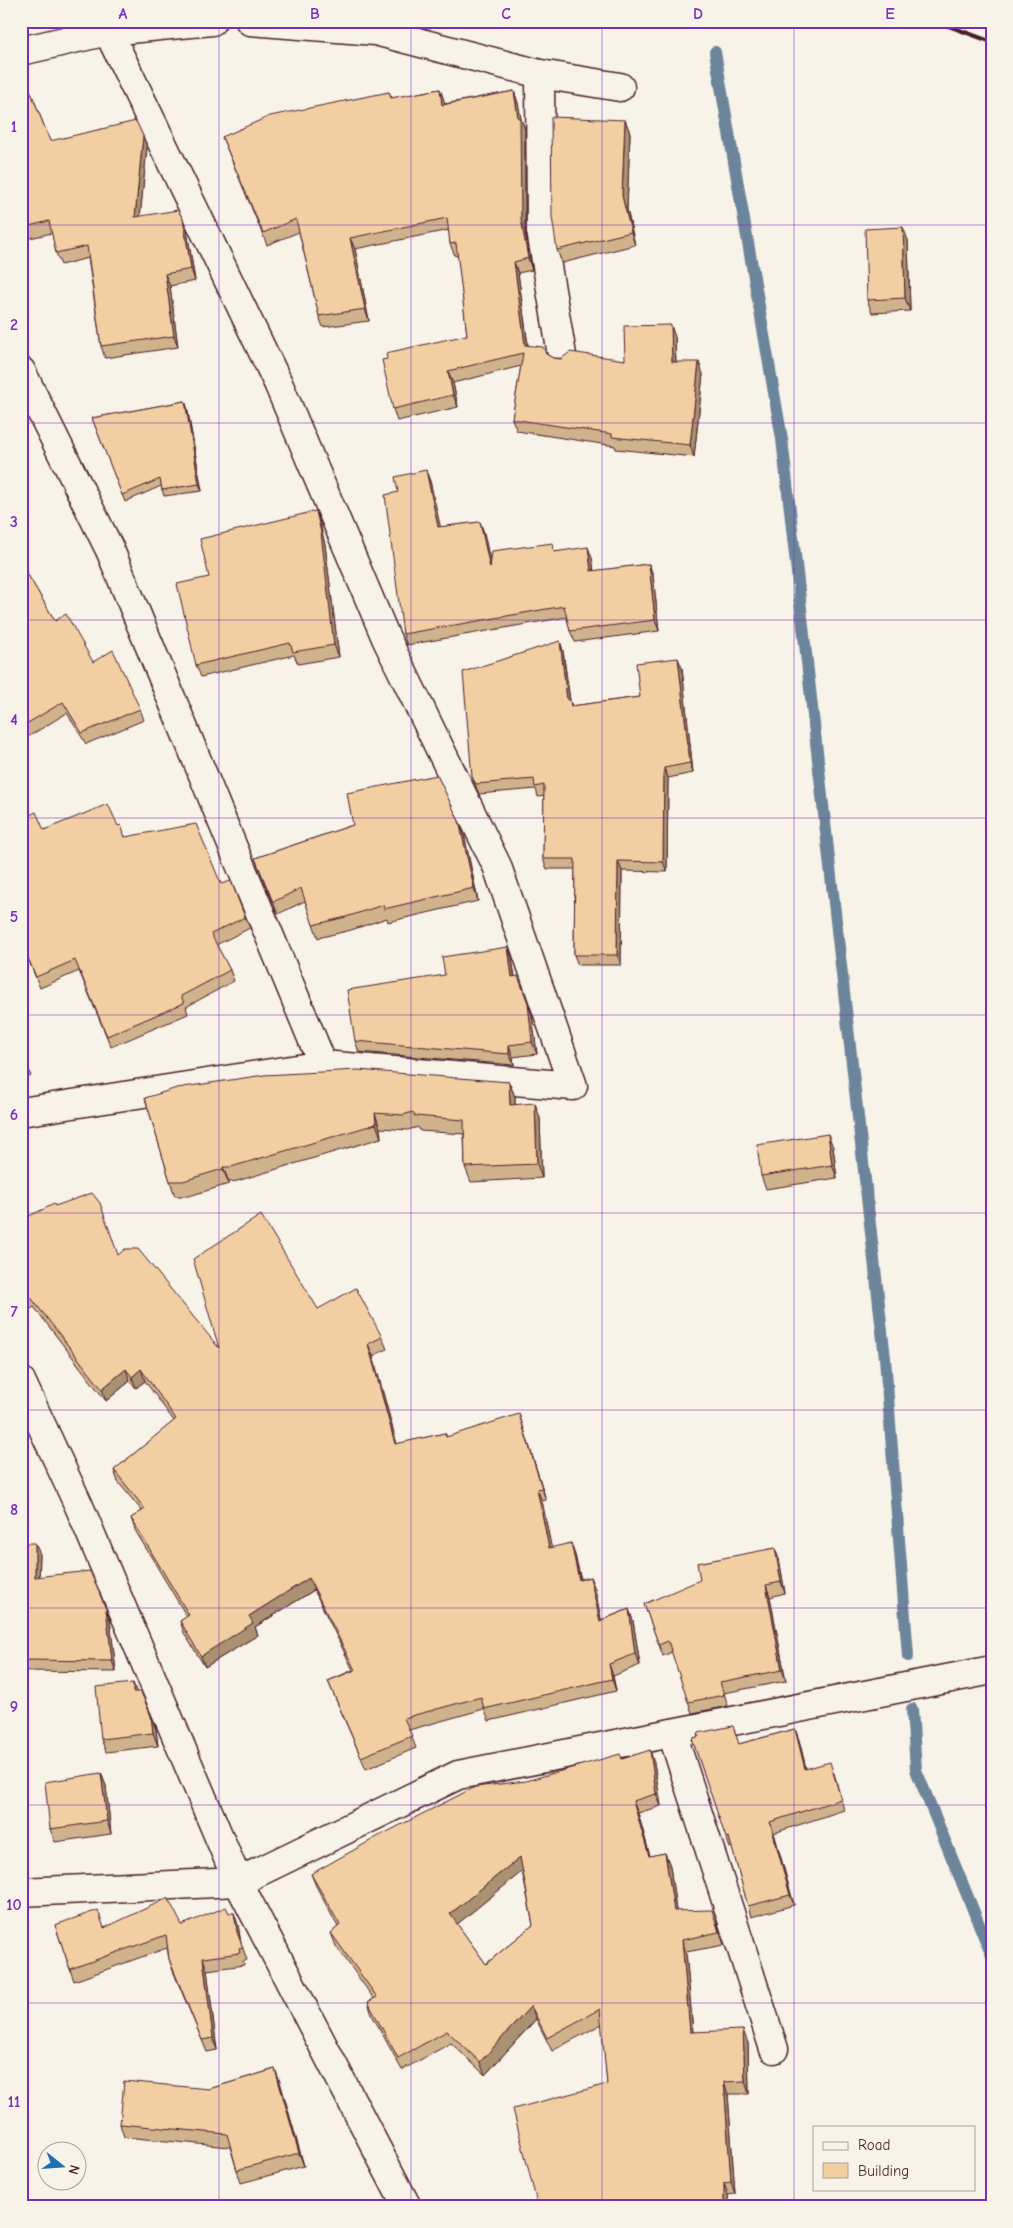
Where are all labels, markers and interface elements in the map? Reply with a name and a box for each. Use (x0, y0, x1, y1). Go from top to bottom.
text: A (119, 5, 128, 23)
text: B (310, 5, 320, 23)
text: C (501, 5, 511, 23)
text: D (693, 5, 703, 23)
text: E (885, 5, 895, 23)
text: 1 (11, 118, 17, 136)
text: 2 (10, 316, 18, 334)
text: 3 (10, 513, 18, 531)
text: 4 (10, 711, 18, 729)
text: 5 (10, 908, 18, 926)
text: 6 (10, 1106, 18, 1124)
text: 7 (10, 1303, 18, 1321)
text: 8 (10, 1501, 18, 1519)
text: 9 (10, 1698, 18, 1716)
text: 10 (6, 1896, 22, 1914)
text: 11 (8, 2093, 20, 2111)
legend (813, 2126, 976, 2190)
text: Road (858, 2136, 890, 2154)
north arrow (38, 2140, 88, 2190)
text: Building (858, 2162, 909, 2180)
text: N (64, 2163, 83, 2177)

